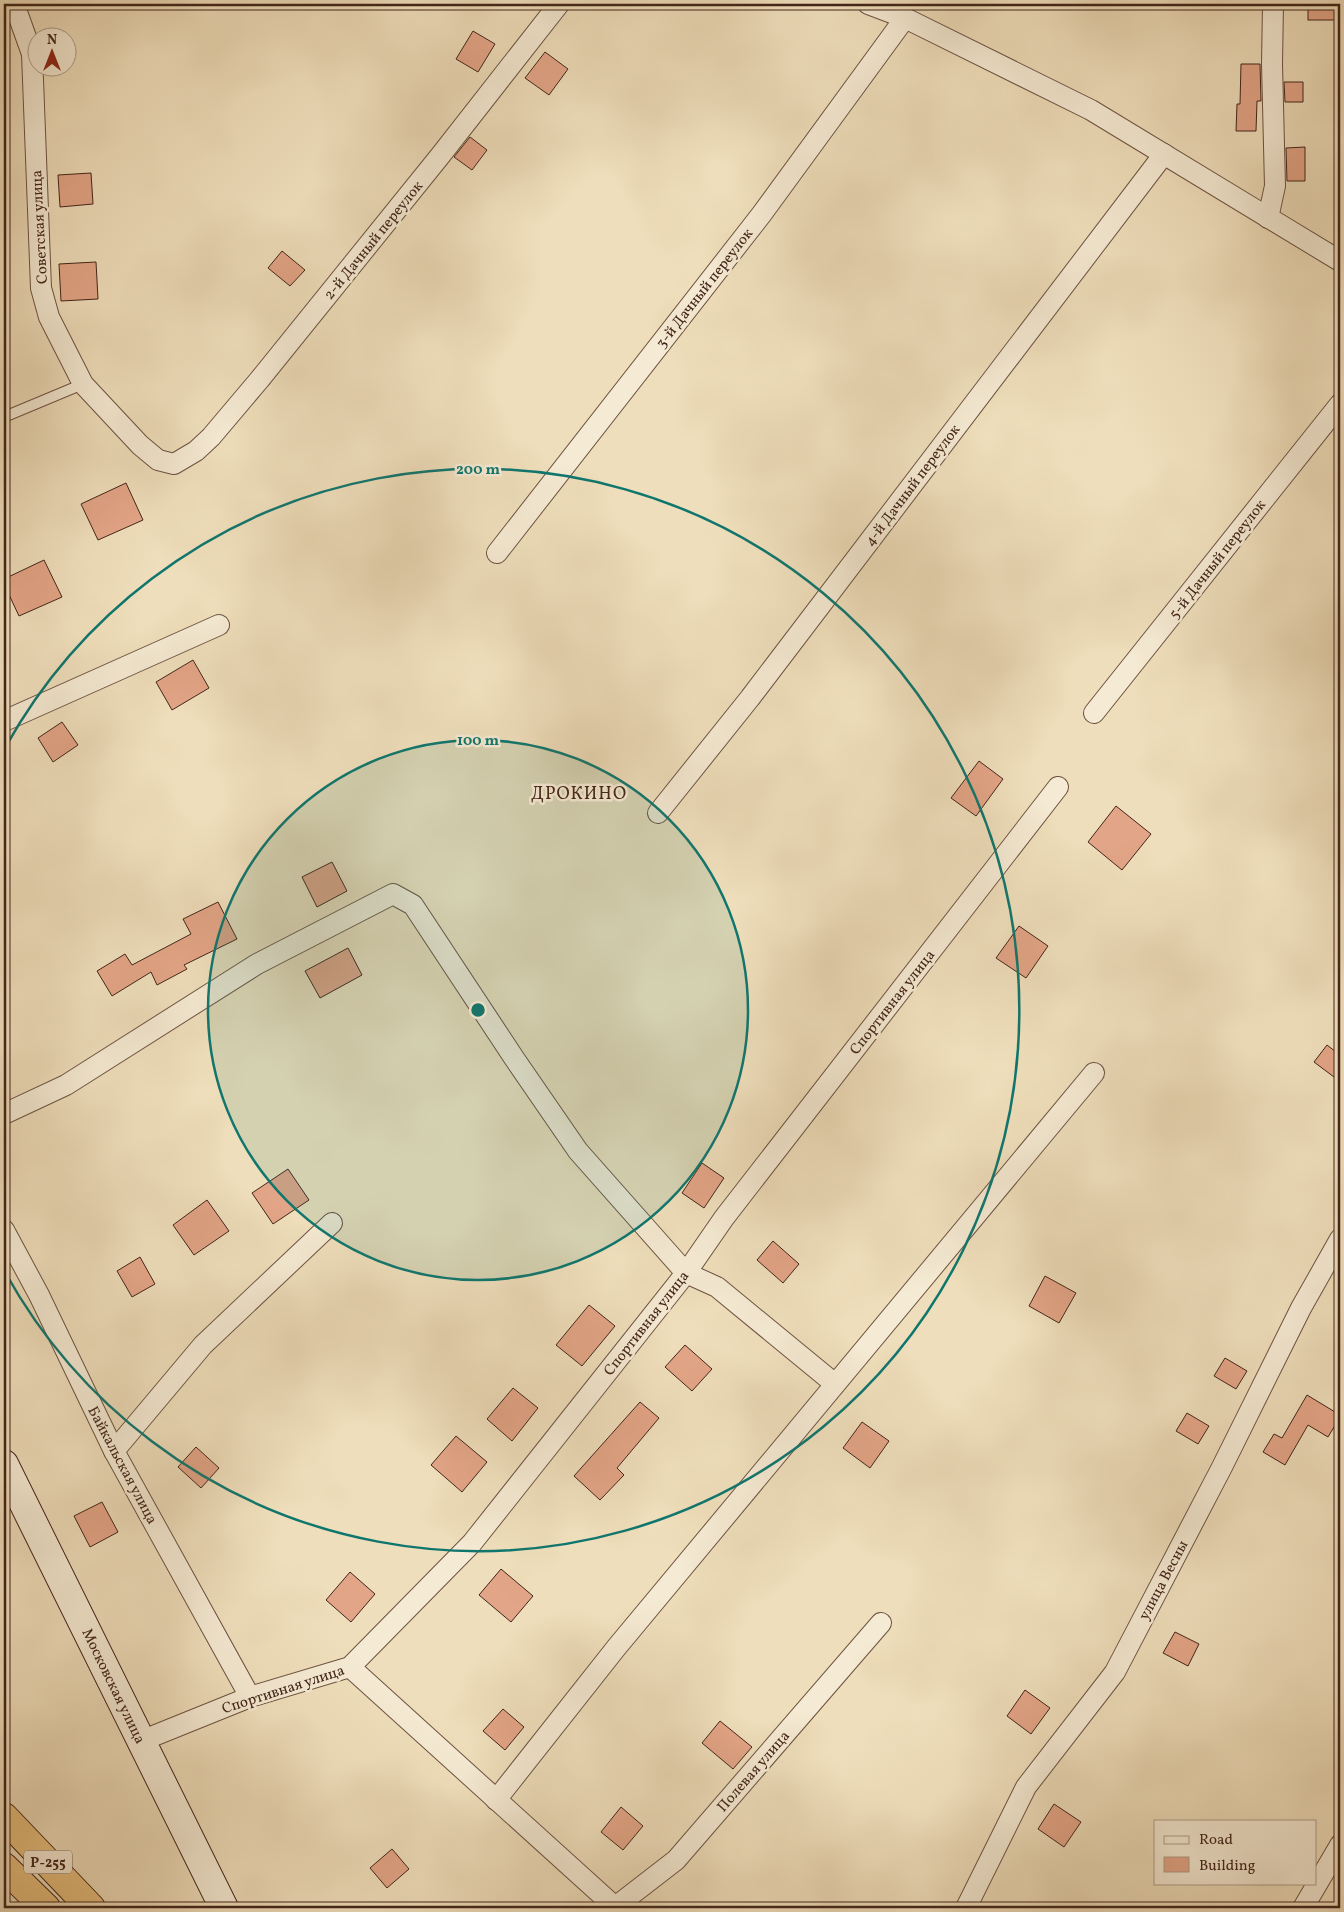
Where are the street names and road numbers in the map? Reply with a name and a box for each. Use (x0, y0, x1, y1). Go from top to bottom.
street label: Советская улица (27, 169, 54, 285)
street label: 2-й Дачный переулок (320, 177, 429, 305)
street label: 3-й Дачный переулок (652, 225, 759, 353)
street label: 4-й Дачный переулок (860, 421, 966, 551)
street label: 5-й Дачный переулок (1165, 496, 1272, 624)
street label: Спортивная улица (846, 946, 941, 1060)
street label: Спортивная улица (600, 1267, 695, 1381)
street label: Байкальская улица (82, 1403, 162, 1529)
street label: улица Весны (1134, 1537, 1194, 1624)
street label: Московская улица (76, 1625, 150, 1748)
street label: Спортивная улица (219, 1661, 348, 1720)
street label: Полевая улица (713, 1727, 795, 1817)
road number: Р-255 (24, 1850, 72, 1874)

